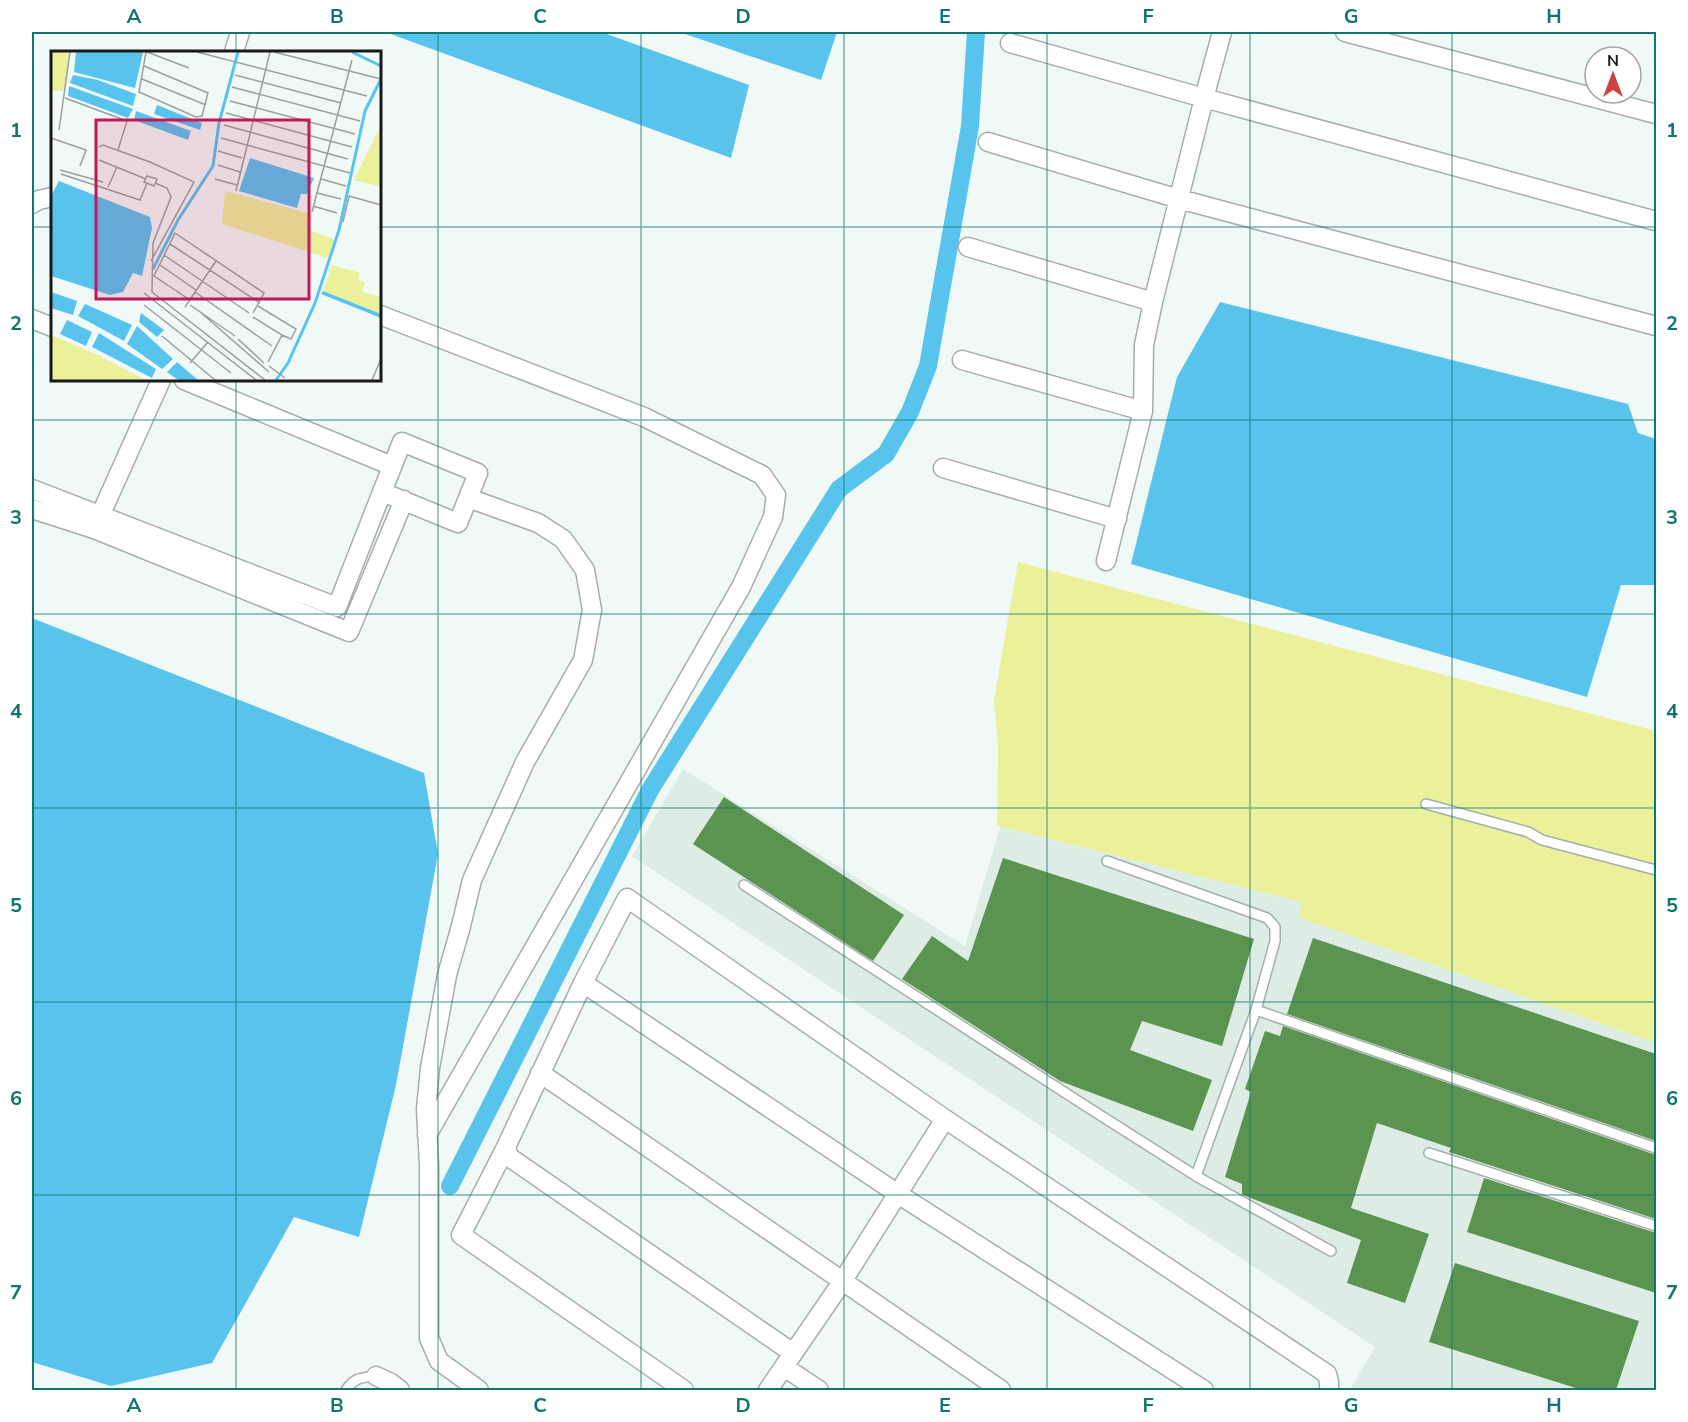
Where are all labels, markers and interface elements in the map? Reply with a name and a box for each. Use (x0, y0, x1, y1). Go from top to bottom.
text: A (127, 3, 142, 30)
text: B (330, 3, 344, 30)
text: C (533, 3, 547, 30)
text: D (735, 3, 751, 30)
text: E (939, 3, 951, 30)
text: F (1142, 3, 1154, 30)
text: G (1344, 3, 1358, 30)
text: H (1546, 3, 1562, 30)
north arrow (1583, 45, 1643, 105)
text: N (1607, 50, 1619, 72)
inset map (51, 51, 381, 381)
text: 1 (10, 117, 22, 144)
text: 1 (1666, 117, 1678, 144)
text: 2 (10, 310, 22, 337)
text: 2 (1666, 310, 1678, 337)
text: 3 (10, 504, 22, 531)
text: 3 (1666, 504, 1678, 531)
text: 4 (10, 698, 22, 725)
text: 4 (1666, 698, 1678, 725)
text: 5 (10, 892, 22, 919)
text: 5 (1666, 892, 1678, 919)
text: 6 (10, 1085, 22, 1112)
text: 6 (1666, 1085, 1678, 1112)
text: 7 (10, 1279, 22, 1306)
text: 7 (1666, 1279, 1678, 1306)
text: A (127, 1392, 142, 1419)
text: B (330, 1392, 344, 1419)
text: C (533, 1392, 547, 1419)
text: D (735, 1392, 751, 1419)
text: E (939, 1392, 951, 1419)
text: F (1142, 1392, 1154, 1419)
text: G (1344, 1392, 1358, 1419)
text: H (1546, 1392, 1562, 1419)

